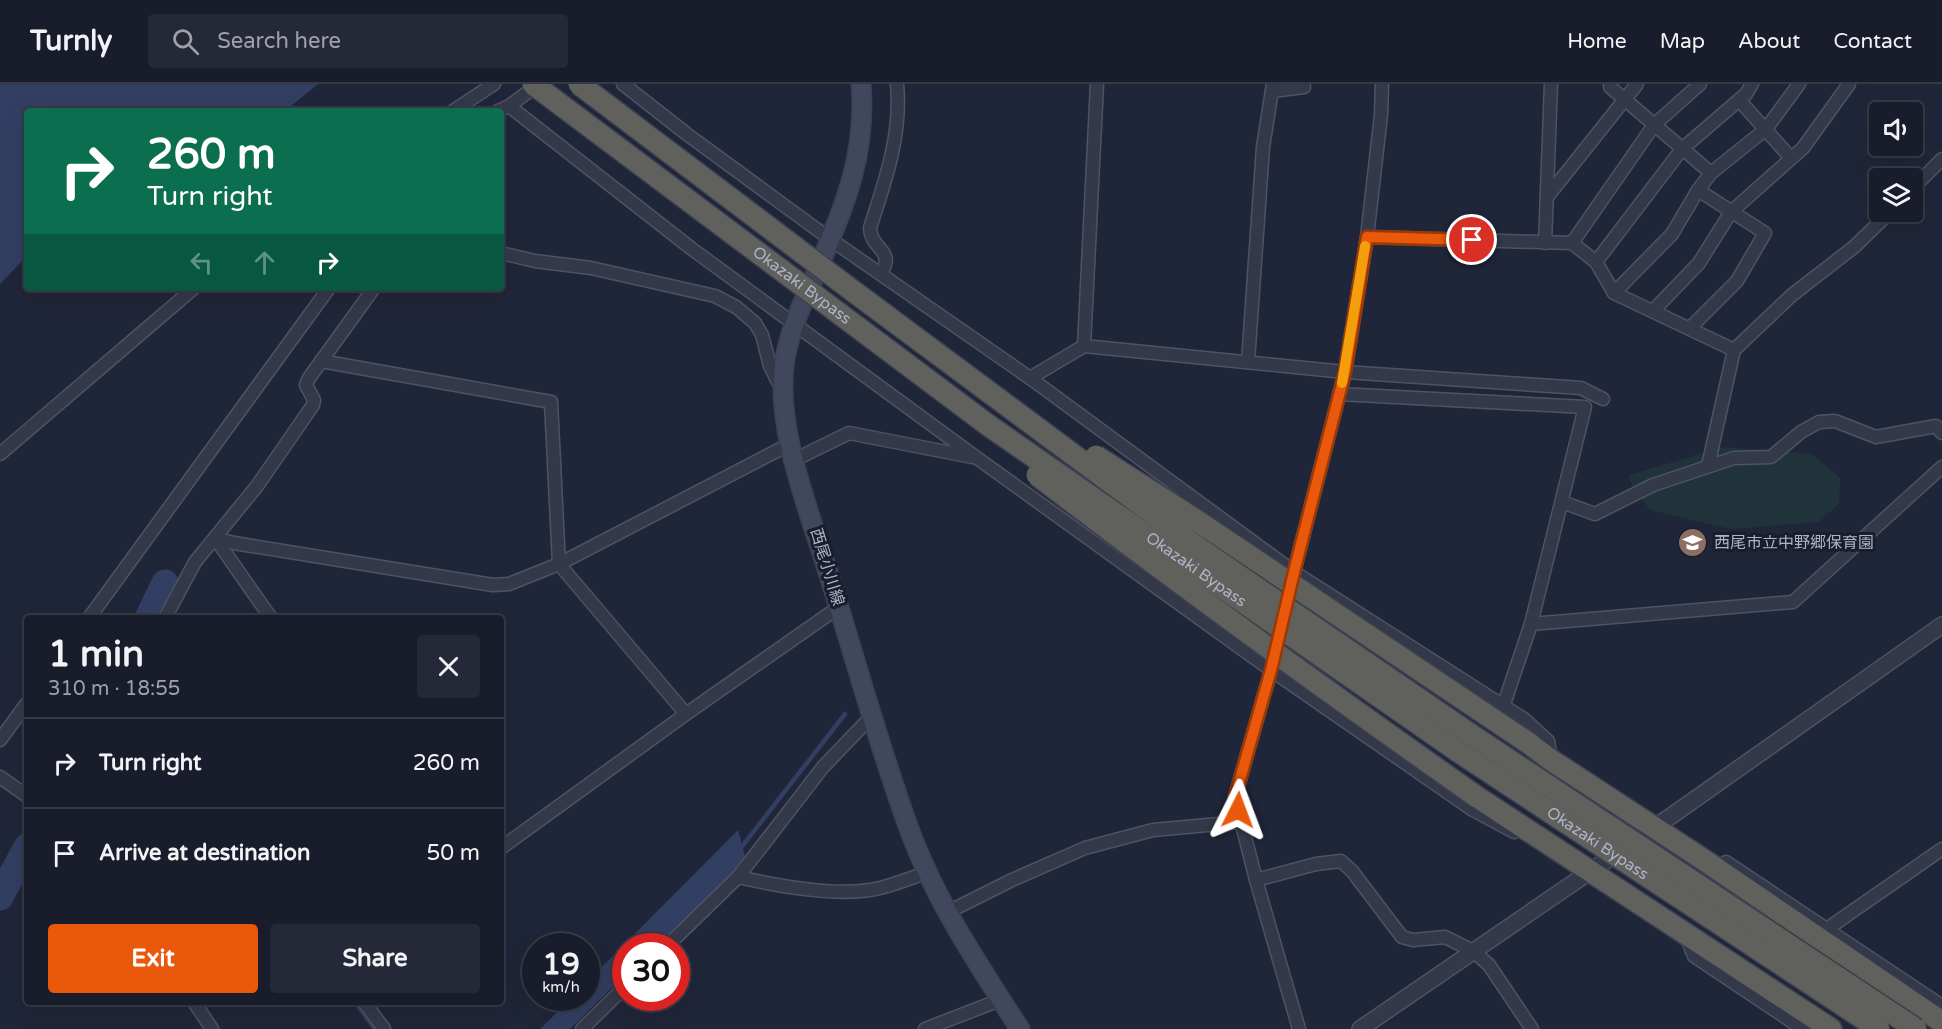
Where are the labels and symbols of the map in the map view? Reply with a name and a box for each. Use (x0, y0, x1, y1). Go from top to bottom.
pin (1446, 214, 1497, 265)
street label: Okazaki Bypass (749, 242, 855, 329)
street label: 西尾小川線 (806, 526, 848, 608)
school or university icon: 西尾市立中野郷保育園 (1677, 527, 1709, 559)
street label: Okazaki Bypass (1142, 528, 1250, 611)
place label: 西尾市立中野郷保育園 (1714, 533, 1874, 553)
position arrow (1206, 778, 1270, 842)
street label: Okazaki Bypass (1543, 803, 1652, 884)
speed limit sign: 30 (612, 933, 690, 1011)

